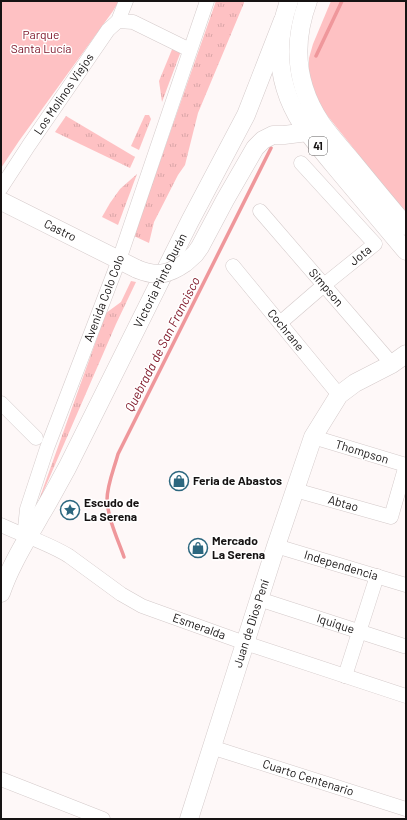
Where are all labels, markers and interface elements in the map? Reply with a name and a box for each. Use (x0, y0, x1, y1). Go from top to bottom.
park label: Parque Santa Lucía (11, 27, 71, 55)
street label: Los Molinos Viejos (30, 50, 96, 137)
road number: 41 (309, 137, 327, 155)
street label: Castro (42, 216, 79, 244)
street label: Victoria Pinto Durán (130, 231, 189, 330)
street label: Jota (346, 242, 374, 268)
street label: Avenida Colo Colo (80, 253, 126, 344)
street label: Simpson (307, 265, 347, 309)
water label: Quebrada de San Francisco (121, 274, 203, 414)
street label: Cochrane (265, 306, 308, 353)
street label: Thompson (334, 436, 391, 466)
shop icon: Feria de Abastos (168, 470, 190, 492)
place label: Feria de Abastos (193, 473, 282, 487)
street label: Abtao (327, 492, 360, 513)
place label: Escudo de La Serena (84, 495, 140, 523)
place icon: Escudo de La Serena (59, 499, 81, 521)
place label: Mercado La Serena (212, 533, 265, 561)
shop icon: Mercado La Serena (187, 537, 209, 559)
street label: Independencia (303, 547, 380, 582)
street label: Juan de Dios Pení (230, 577, 271, 669)
street label: Esmeralda (171, 610, 228, 641)
street label: Iquique (315, 610, 356, 636)
street label: Cuarto Centenario (261, 756, 356, 798)

